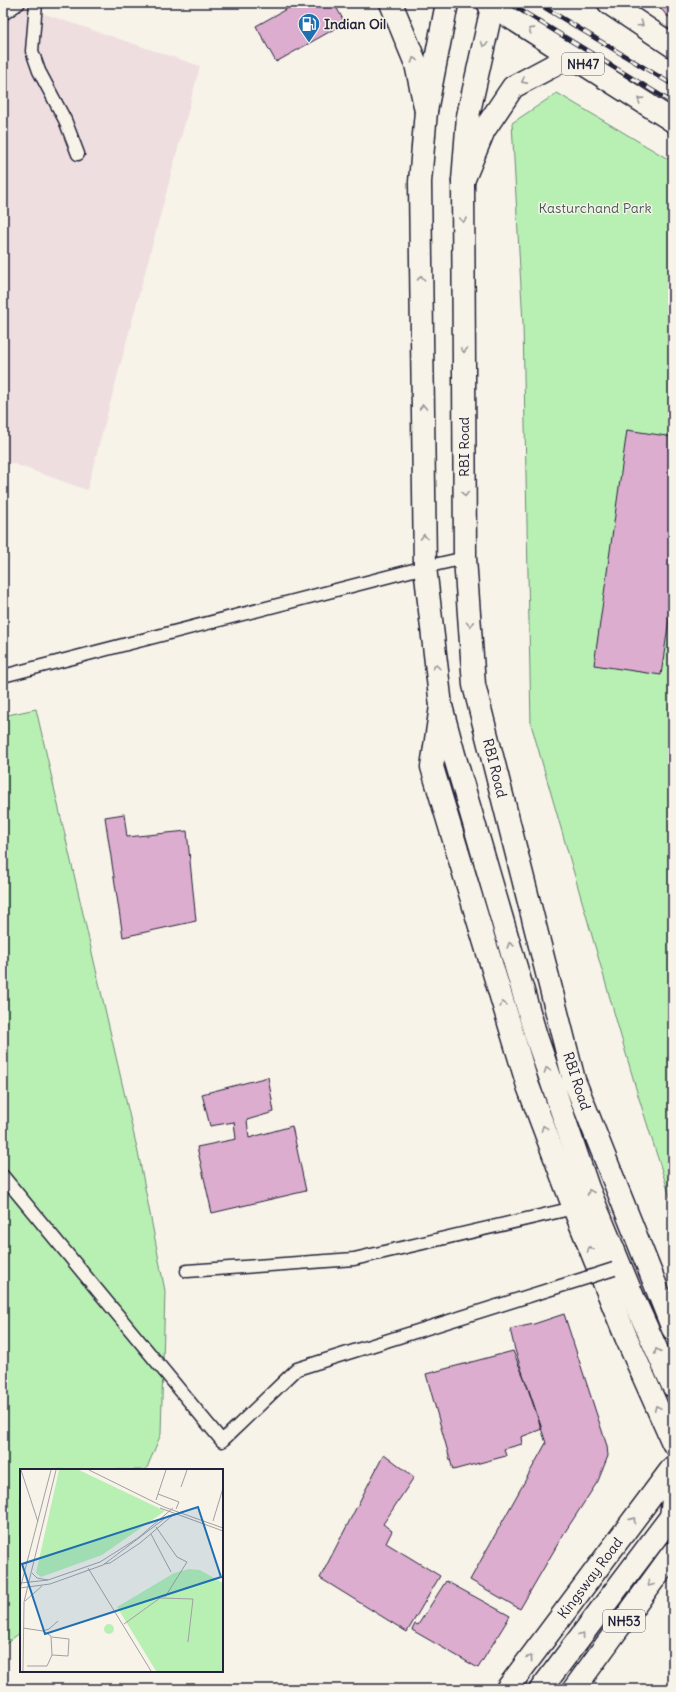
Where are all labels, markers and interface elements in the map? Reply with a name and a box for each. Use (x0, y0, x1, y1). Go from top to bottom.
fuel station icon: Indian Oil (296, 11, 322, 44)
place label: Indian Oil (324, 15, 386, 33)
one-way arrow (637, 20, 644, 27)
one-way arrow (528, 27, 535, 35)
one-way arrow (480, 40, 489, 47)
road number: NH47 (562, 53, 604, 75)
one-way arrow (411, 56, 419, 63)
one-way arrow (521, 76, 529, 84)
one-way arrow (637, 98, 644, 105)
park label: Kasturchand Park (538, 199, 652, 217)
one-way arrow (459, 217, 467, 223)
one-way arrow (417, 275, 425, 281)
one-way arrow (460, 347, 468, 353)
one-way arrow (419, 404, 427, 410)
street label: RBI Road (455, 417, 473, 477)
one-way arrow (461, 491, 469, 497)
one-way arrow (420, 534, 428, 540)
one-way arrow (465, 621, 474, 627)
one-way arrow (432, 664, 441, 670)
street label: RBI Road (479, 737, 511, 799)
one-way arrow (506, 942, 515, 949)
one-way arrow (499, 1001, 508, 1008)
street label: RBI Road (559, 1050, 595, 1112)
one-way arrow (544, 1066, 552, 1073)
one-way arrow (540, 1125, 548, 1132)
one-way arrow (586, 1189, 594, 1196)
one-way arrow (587, 1246, 595, 1253)
one-way arrow (654, 1347, 662, 1355)
one-way arrow (654, 1404, 662, 1412)
inset map (20, 1469, 223, 1672)
one-way arrow (628, 1518, 635, 1525)
street label: Kingsway Road (554, 1534, 626, 1622)
one-way arrow (648, 1580, 655, 1587)
road number: NH53 (603, 1610, 645, 1632)
one-way arrow (577, 1633, 584, 1640)
one-way arrow (525, 1655, 532, 1662)

